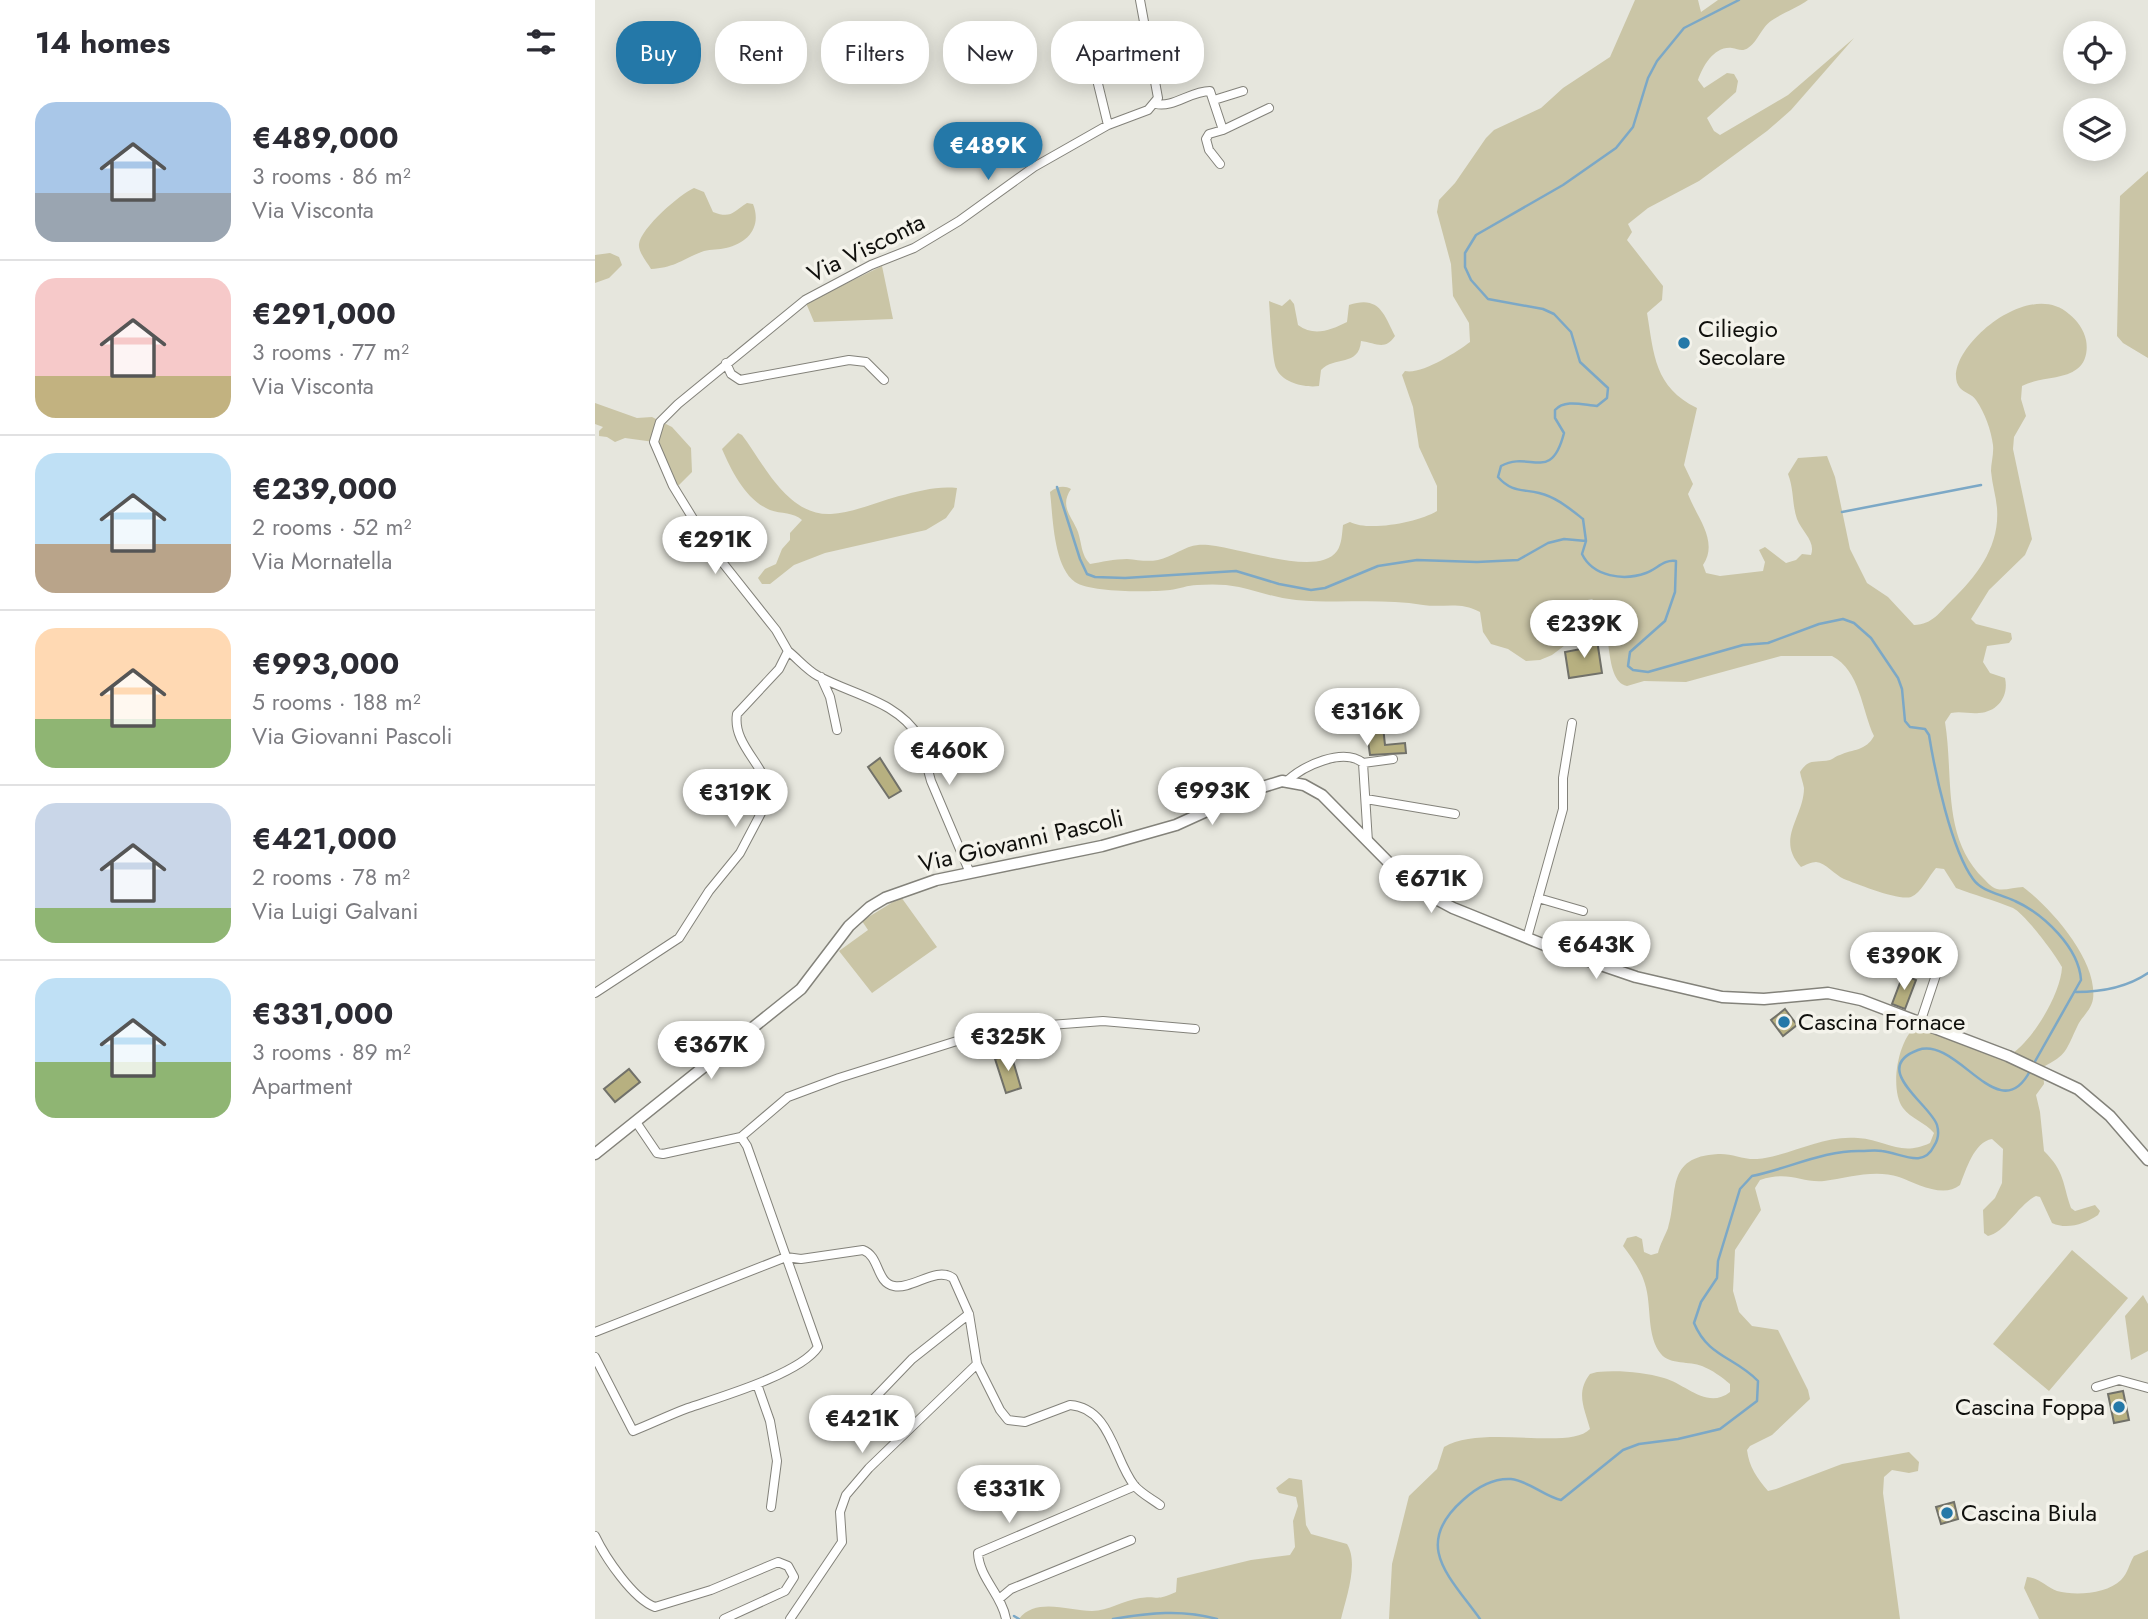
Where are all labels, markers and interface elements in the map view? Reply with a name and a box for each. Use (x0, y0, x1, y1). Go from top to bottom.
text: 14 homes (35, 21, 170, 64)
chip: Buy (616, 21, 701, 84)
chip: Rent (715, 21, 807, 84)
chip: Filters (821, 21, 929, 84)
chip: New (943, 21, 1037, 84)
chip: Apartment (1051, 21, 1204, 84)
map controls (2063, 21, 2126, 161)
button: locate (2063, 21, 2126, 84)
icon: filters (522, 23, 560, 61)
button: layers (2063, 98, 2126, 161)
text: €489,000 (252, 116, 399, 159)
pin: €489K (939, 122, 1037, 182)
text: €489K (949, 128, 1027, 162)
icon: home (91, 130, 175, 214)
text: 3 rooms · 86 m² (252, 159, 411, 193)
text: Via Visconta (252, 193, 374, 227)
street label: Via Visconta (801, 204, 931, 291)
text: €291,000 (252, 292, 396, 335)
icon: home (91, 306, 175, 390)
place label: Ciliegio Secolare (1698, 311, 1785, 374)
text: 3 rooms · 77 m² (252, 335, 409, 369)
marker: Ciliegio Secolare (1676, 335, 1692, 351)
text: Via Visconta (252, 369, 374, 403)
text: €239,000 (252, 467, 397, 510)
icon: home (91, 481, 175, 565)
text: 2 rooms · 52 m² (252, 510, 411, 544)
pin: €291K (666, 516, 764, 576)
text: €291K (678, 522, 752, 556)
text: Via Mornatella (252, 544, 392, 578)
pin: €239K (1535, 600, 1633, 660)
text: €239K (1546, 606, 1622, 640)
text: €993,000 (252, 642, 399, 685)
icon: home (91, 656, 175, 740)
text: 5 rooms · 188 m² (252, 685, 421, 719)
pin: €316K (1318, 688, 1416, 748)
text: €316K (1331, 694, 1403, 728)
text: Via Giovanni Pascoli (252, 719, 452, 753)
pin: €460K (900, 728, 998, 787)
text: €460K (910, 733, 988, 767)
pin: €993K (1163, 768, 1261, 827)
pin: €319K (686, 770, 784, 829)
text: €993K (1174, 773, 1250, 807)
text: €319K (699, 775, 771, 809)
street label: Via Giovanni Pascoli (915, 800, 1127, 881)
text: €421,000 (252, 817, 397, 860)
icon: home (91, 831, 175, 915)
pin: €671K (1382, 856, 1480, 915)
text: 2 rooms · 78 m² (252, 860, 410, 894)
text: €671K (1395, 861, 1467, 895)
text: Via Luigi Galvani (252, 894, 418, 928)
pin: €643K (1547, 922, 1645, 981)
text: €643K (1558, 927, 1634, 961)
pin: €390K (1855, 932, 1953, 992)
text: €390K (1866, 938, 1942, 972)
text: €331,000 (252, 992, 393, 1035)
place label: Cascina Fornace (1798, 1004, 1965, 1039)
icon: home (91, 1006, 175, 1090)
pin: €325K (959, 1014, 1057, 1073)
marker: Cascina Fornace (1776, 1014, 1792, 1030)
text: €325K (970, 1019, 1046, 1053)
pin: €367K (662, 1021, 760, 1081)
text: €367K (674, 1027, 748, 1061)
text: 3 rooms · 89 m² (252, 1035, 411, 1069)
text: Apartment (252, 1069, 352, 1103)
place label: Cascina Foppa (1955, 1389, 2105, 1424)
pin: €421K (813, 1396, 911, 1455)
marker: Cascina Foppa (2111, 1399, 2127, 1415)
text: €421K (825, 1401, 899, 1435)
pin: €331K (960, 1466, 1058, 1525)
text: €331K (973, 1471, 1045, 1505)
place label: Cascina Biula (1961, 1495, 2097, 1530)
marker: Cascina Biula (1939, 1505, 1955, 1521)

